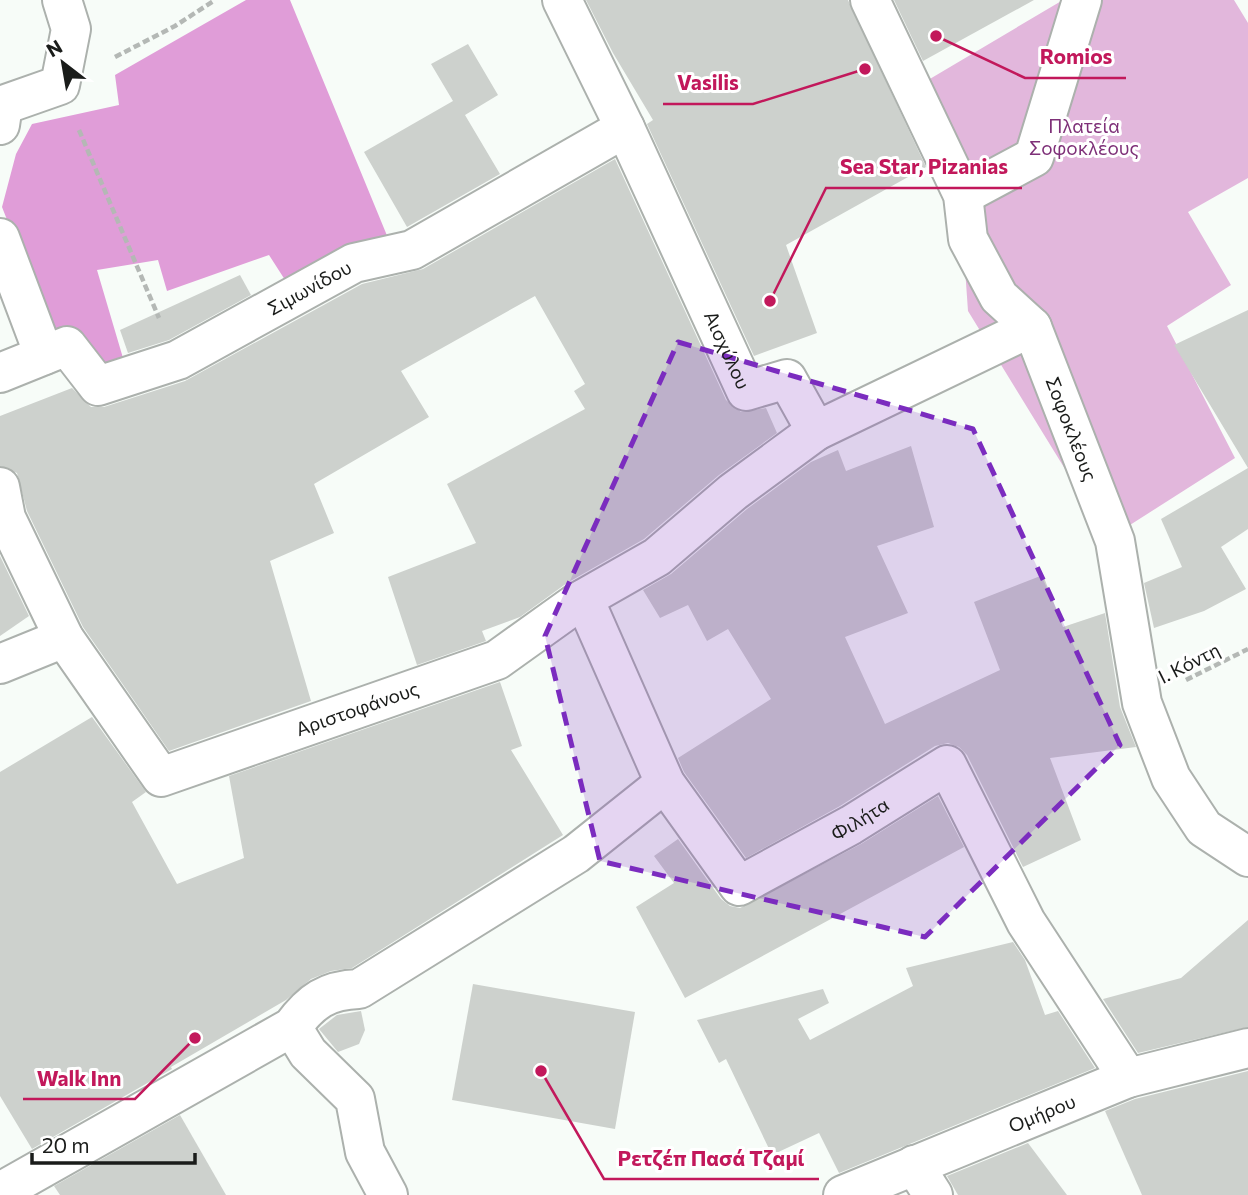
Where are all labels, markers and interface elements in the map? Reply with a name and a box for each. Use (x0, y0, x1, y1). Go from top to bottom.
north arrow (28, 28, 98, 98)
text: N (42, 34, 66, 62)
callout: Romios (1025, 36, 1126, 78)
text: Romios (1040, 43, 1113, 68)
callout: Vasilis (663, 62, 753, 104)
text: Vasilis (677, 69, 739, 94)
park label: Πλατεία Σοφοκλέους (1029, 114, 1139, 159)
callout: Sea Star, Pizanias (826, 146, 1022, 188)
text: Sea Star, Pizanias (840, 153, 1008, 178)
street label: Σιμωνίδου (263, 255, 355, 319)
street label: Αισχύλου (700, 307, 755, 392)
street label: Σοφοκλέους (1041, 373, 1103, 484)
street label: Ι. Κόντη (1154, 637, 1223, 688)
street label: Αριστοφάνους (292, 676, 421, 740)
street label: Φιλήτα (827, 792, 893, 845)
callout: Walk Inn (23, 1057, 135, 1099)
text: Walk Inn (37, 1065, 121, 1090)
street label: Ομήρου (1005, 1089, 1079, 1137)
scale bar (32, 1122, 194, 1166)
text: 20 m (42, 1132, 90, 1157)
callout: Ρετζέπ Πασά Τζαμί (604, 1137, 819, 1179)
text: Ρετζέπ Πασά Τζαμί (618, 1145, 805, 1170)

